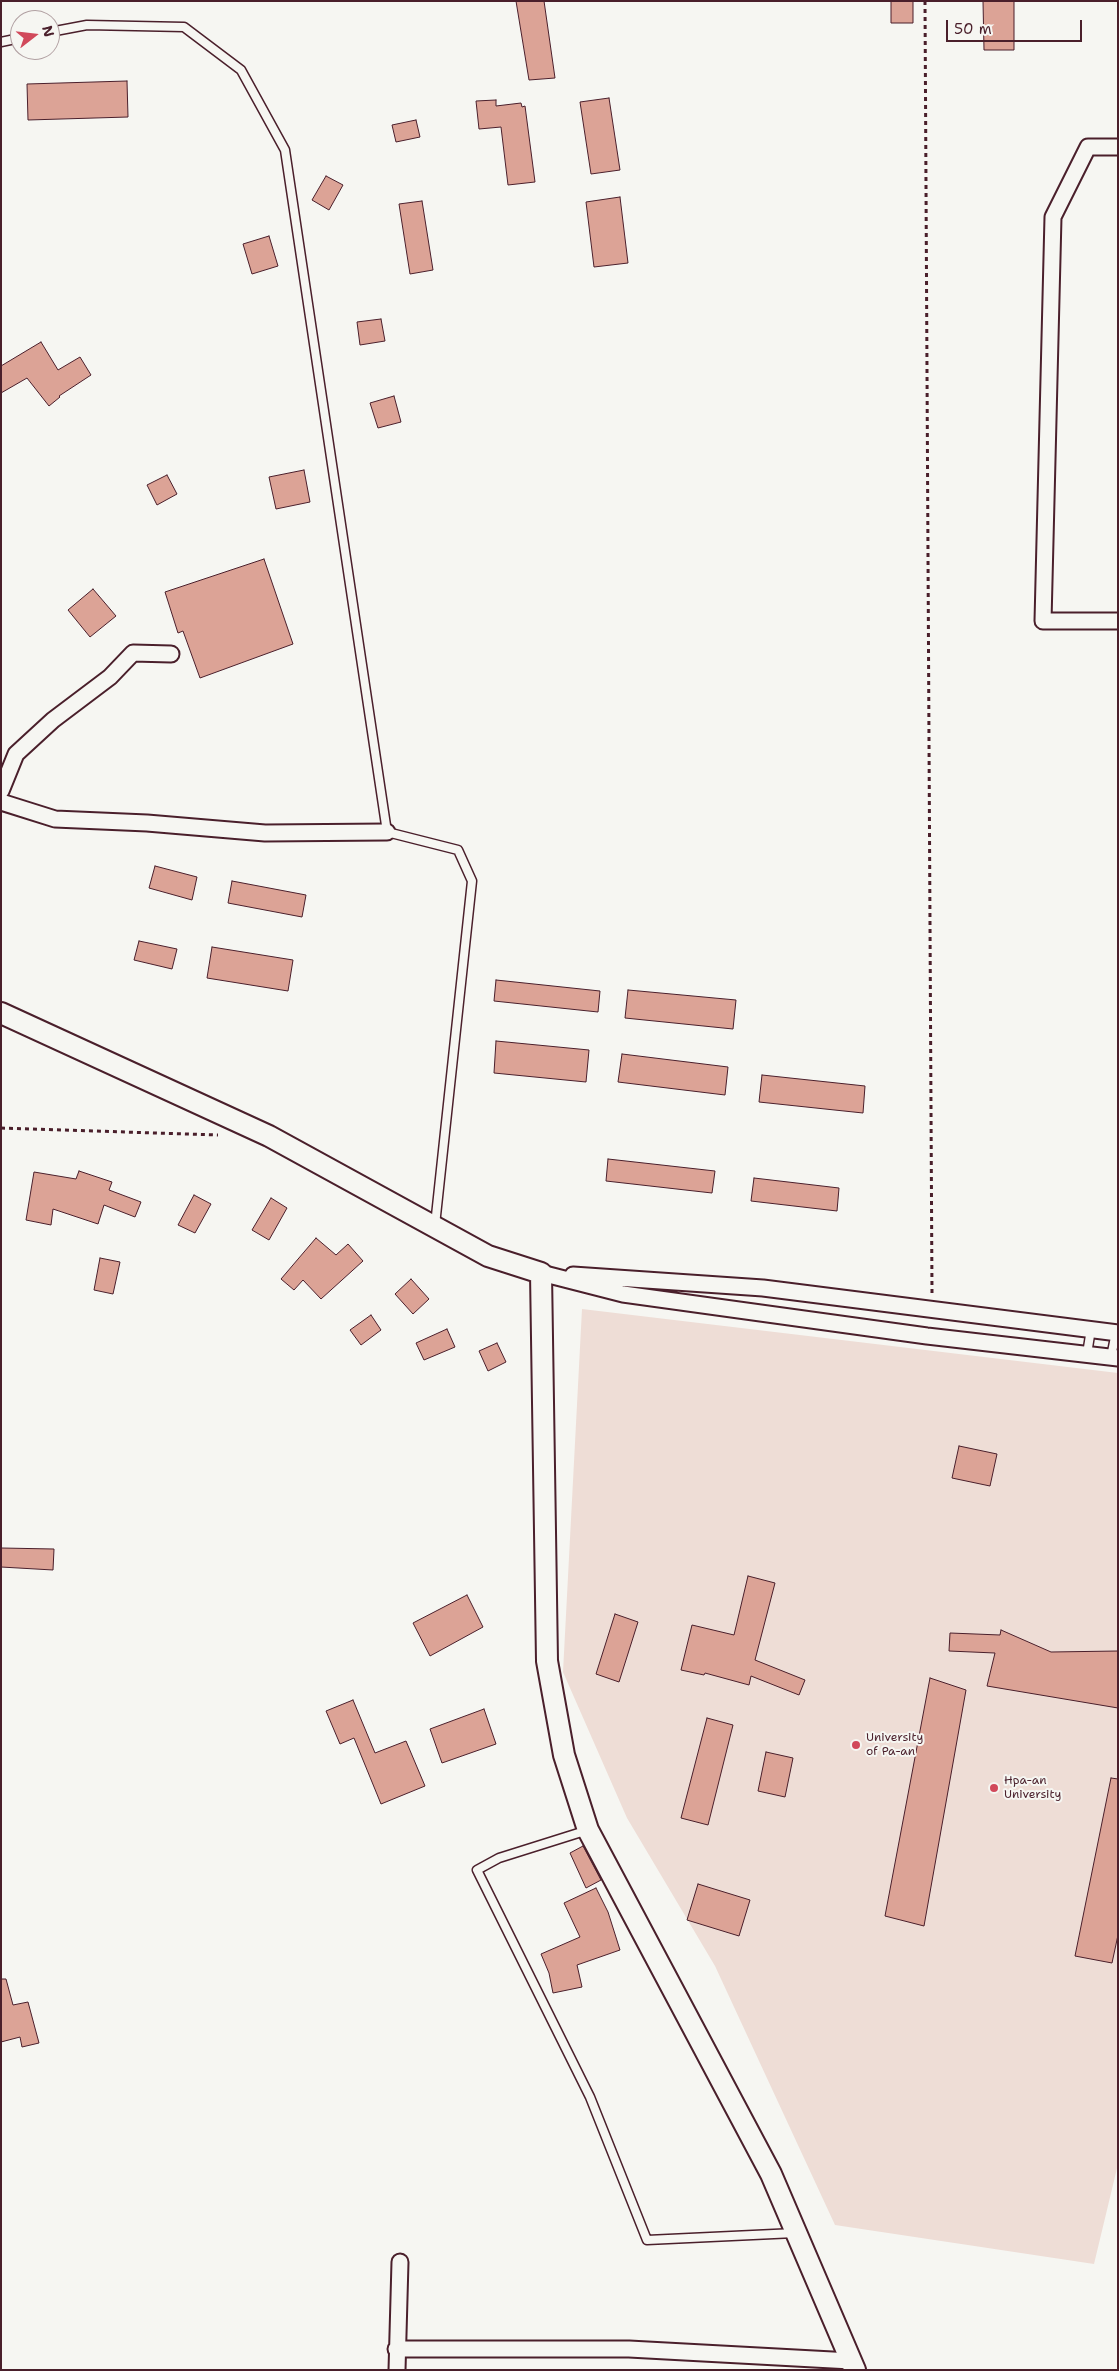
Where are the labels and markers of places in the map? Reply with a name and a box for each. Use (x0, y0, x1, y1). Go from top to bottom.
place label: University of Pa-an (866, 1731, 923, 1759)
marker: University of Pa-an (850, 1739, 862, 1751)
place label: Hpa-an University (1004, 1774, 1061, 1802)
marker: Hpa-an University (988, 1782, 1000, 1794)

